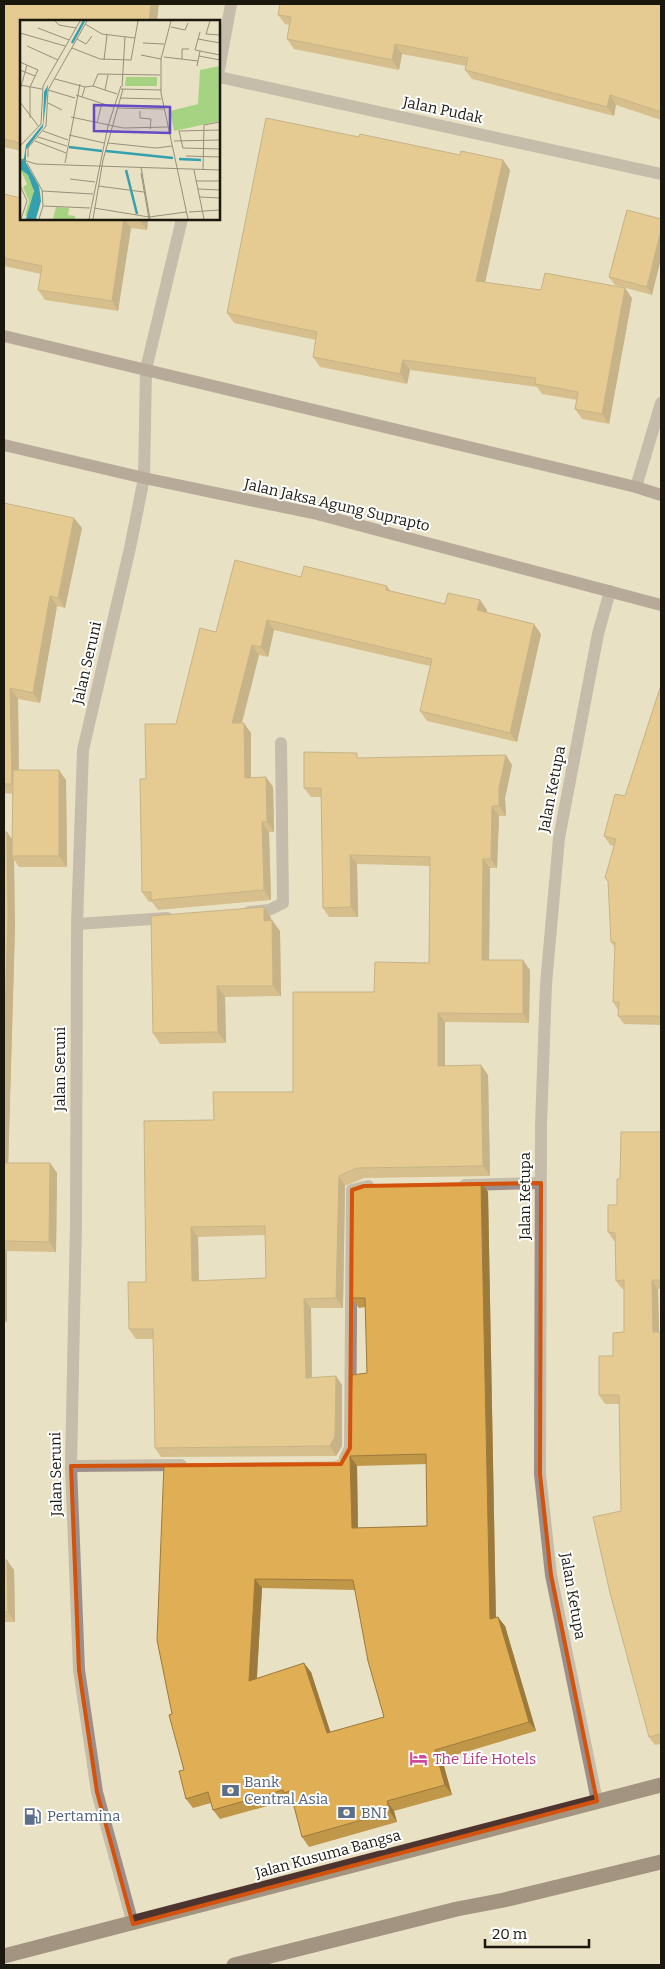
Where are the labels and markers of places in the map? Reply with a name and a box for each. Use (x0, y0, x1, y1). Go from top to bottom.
hotel icon: The Life Hotels (409, 1749, 429, 1769)
place label: The Life Hotels (433, 1750, 536, 1768)
place label: Bank Central Asia (244, 1773, 328, 1808)
bank icon: Bank Central Asia (220, 1781, 240, 1801)
bank icon: BNI (337, 1803, 357, 1823)
place label: BNI (361, 1804, 387, 1822)
fuel station icon: Pertamina (23, 1806, 43, 1826)
place label: Pertamina (47, 1807, 121, 1825)

